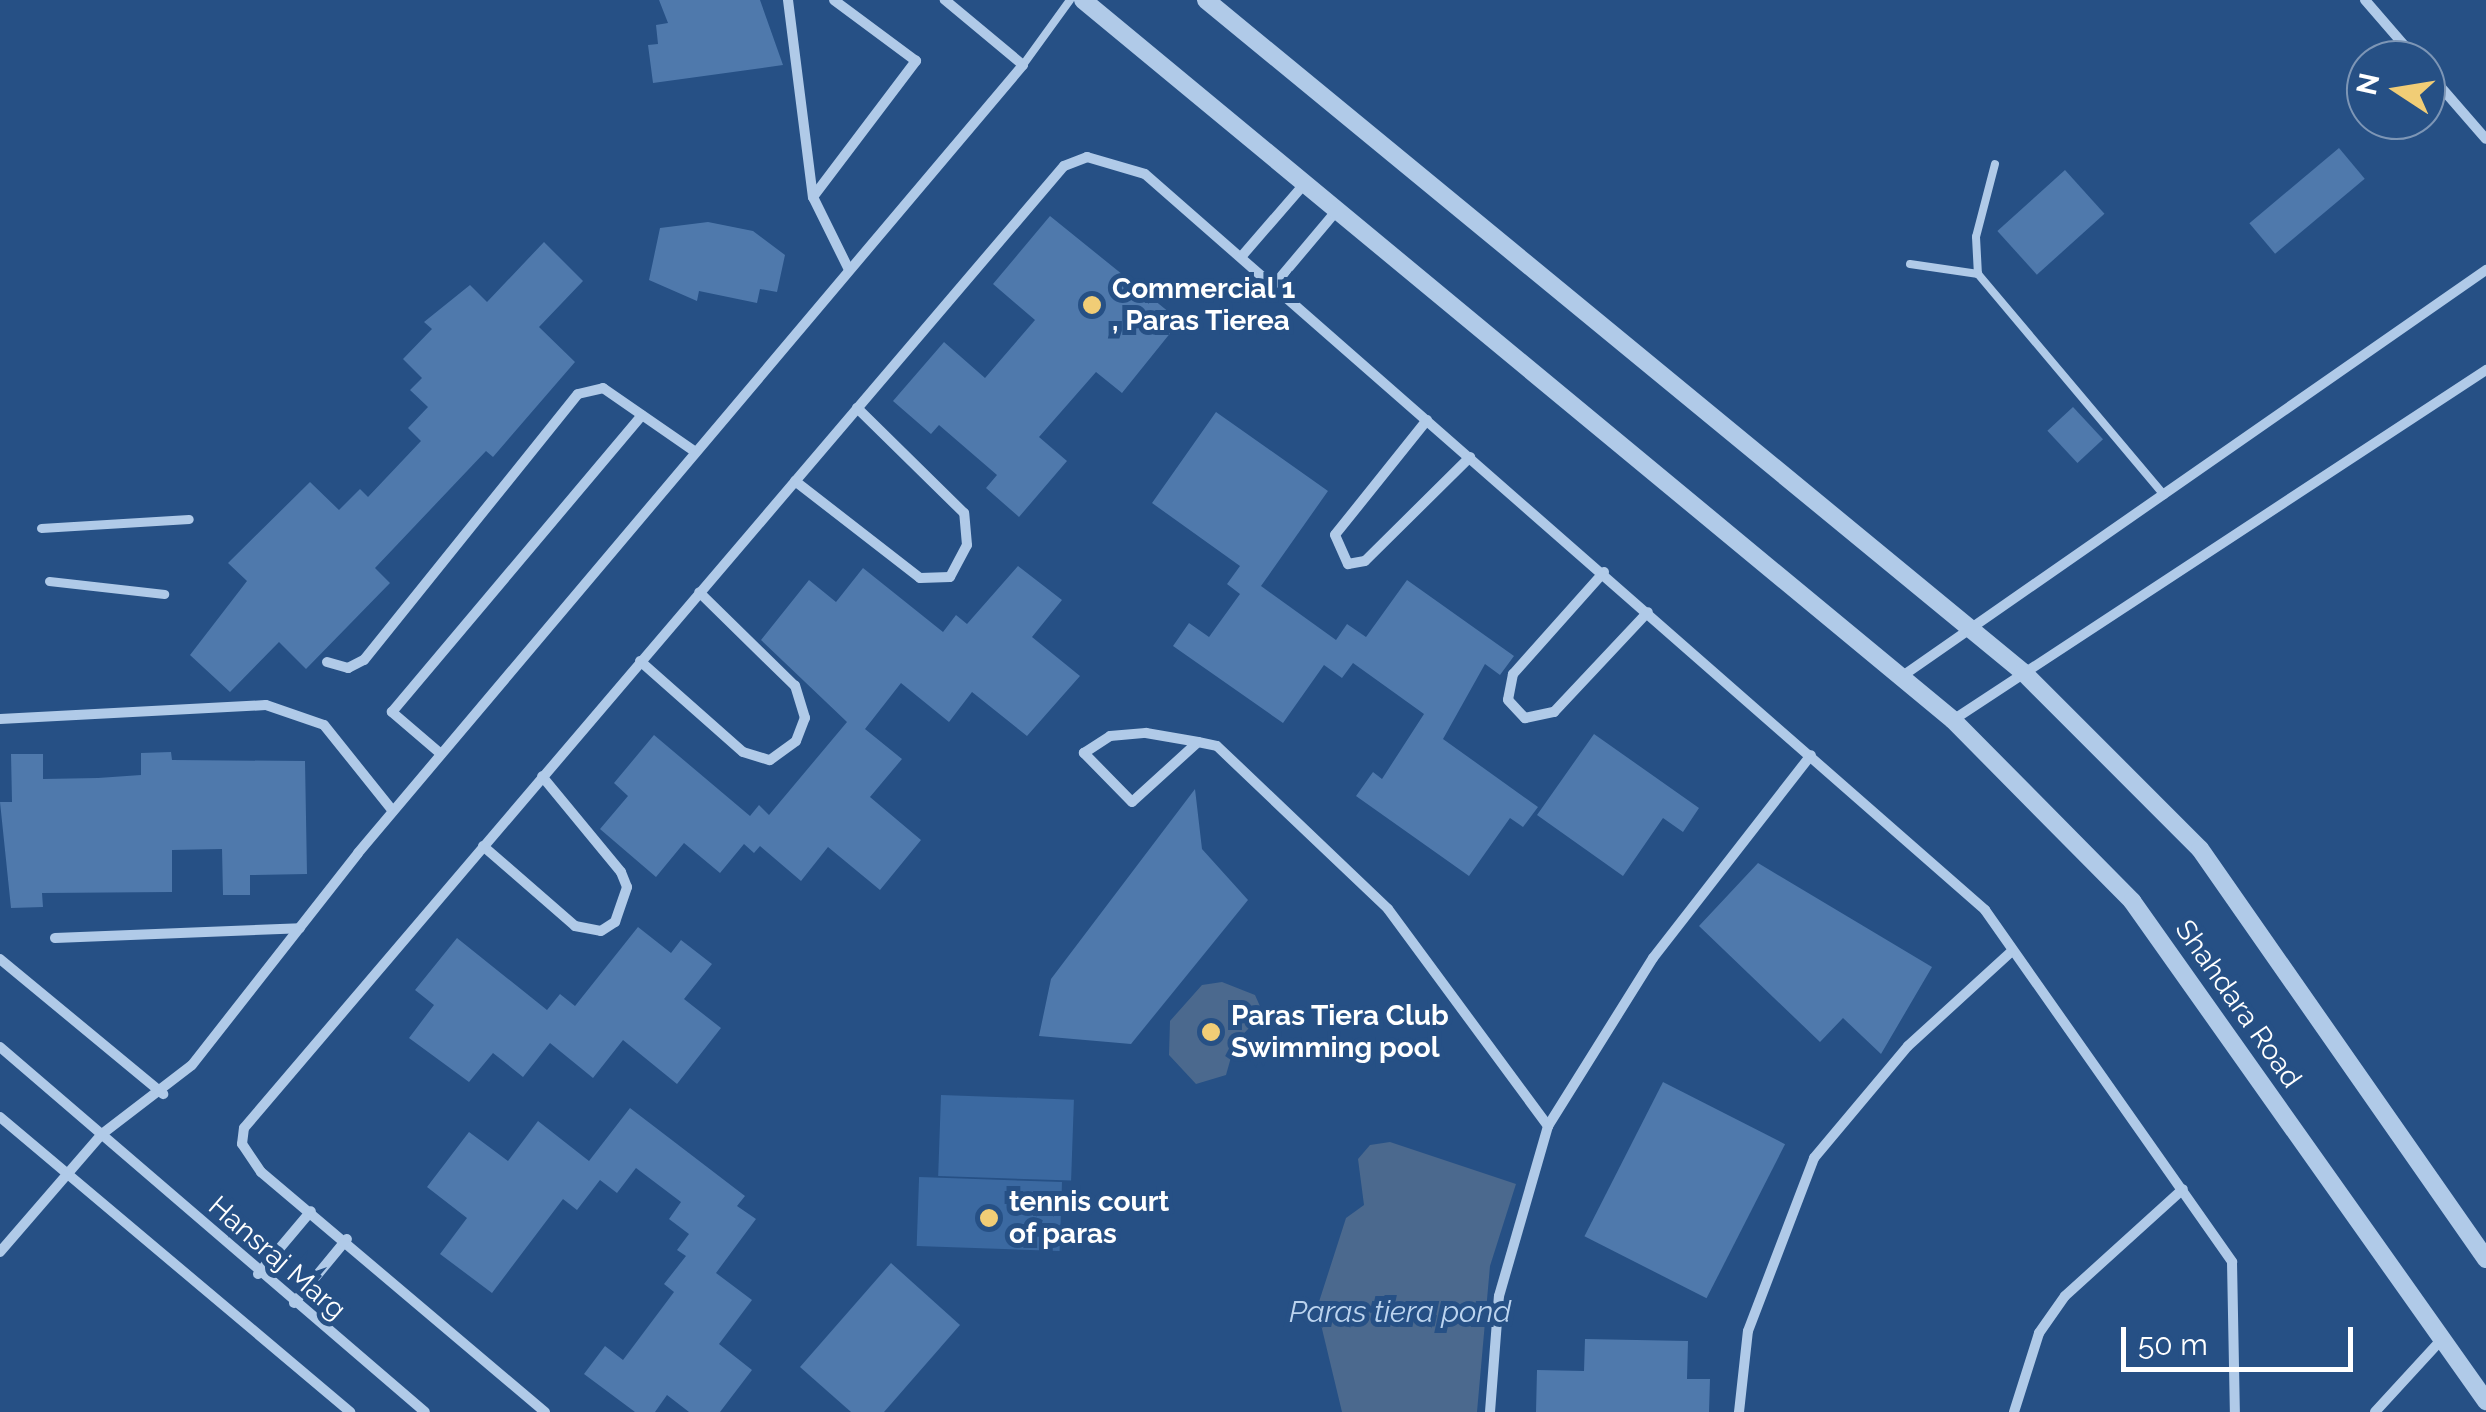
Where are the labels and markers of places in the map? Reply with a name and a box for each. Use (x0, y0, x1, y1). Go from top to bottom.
place label: Commercial 1 , Paras Tierea (1112, 272, 1296, 338)
marker: Commercial 1 , Paras Tierea (1081, 294, 1103, 316)
place label: Paras Tiera Club Swimming pool (1231, 999, 1450, 1065)
marker: Paras Tiera Club Swimming pool (1200, 1021, 1222, 1043)
place label: tennis court of paras (1009, 1185, 1169, 1251)
marker: tennis court of paras (978, 1207, 1000, 1229)

